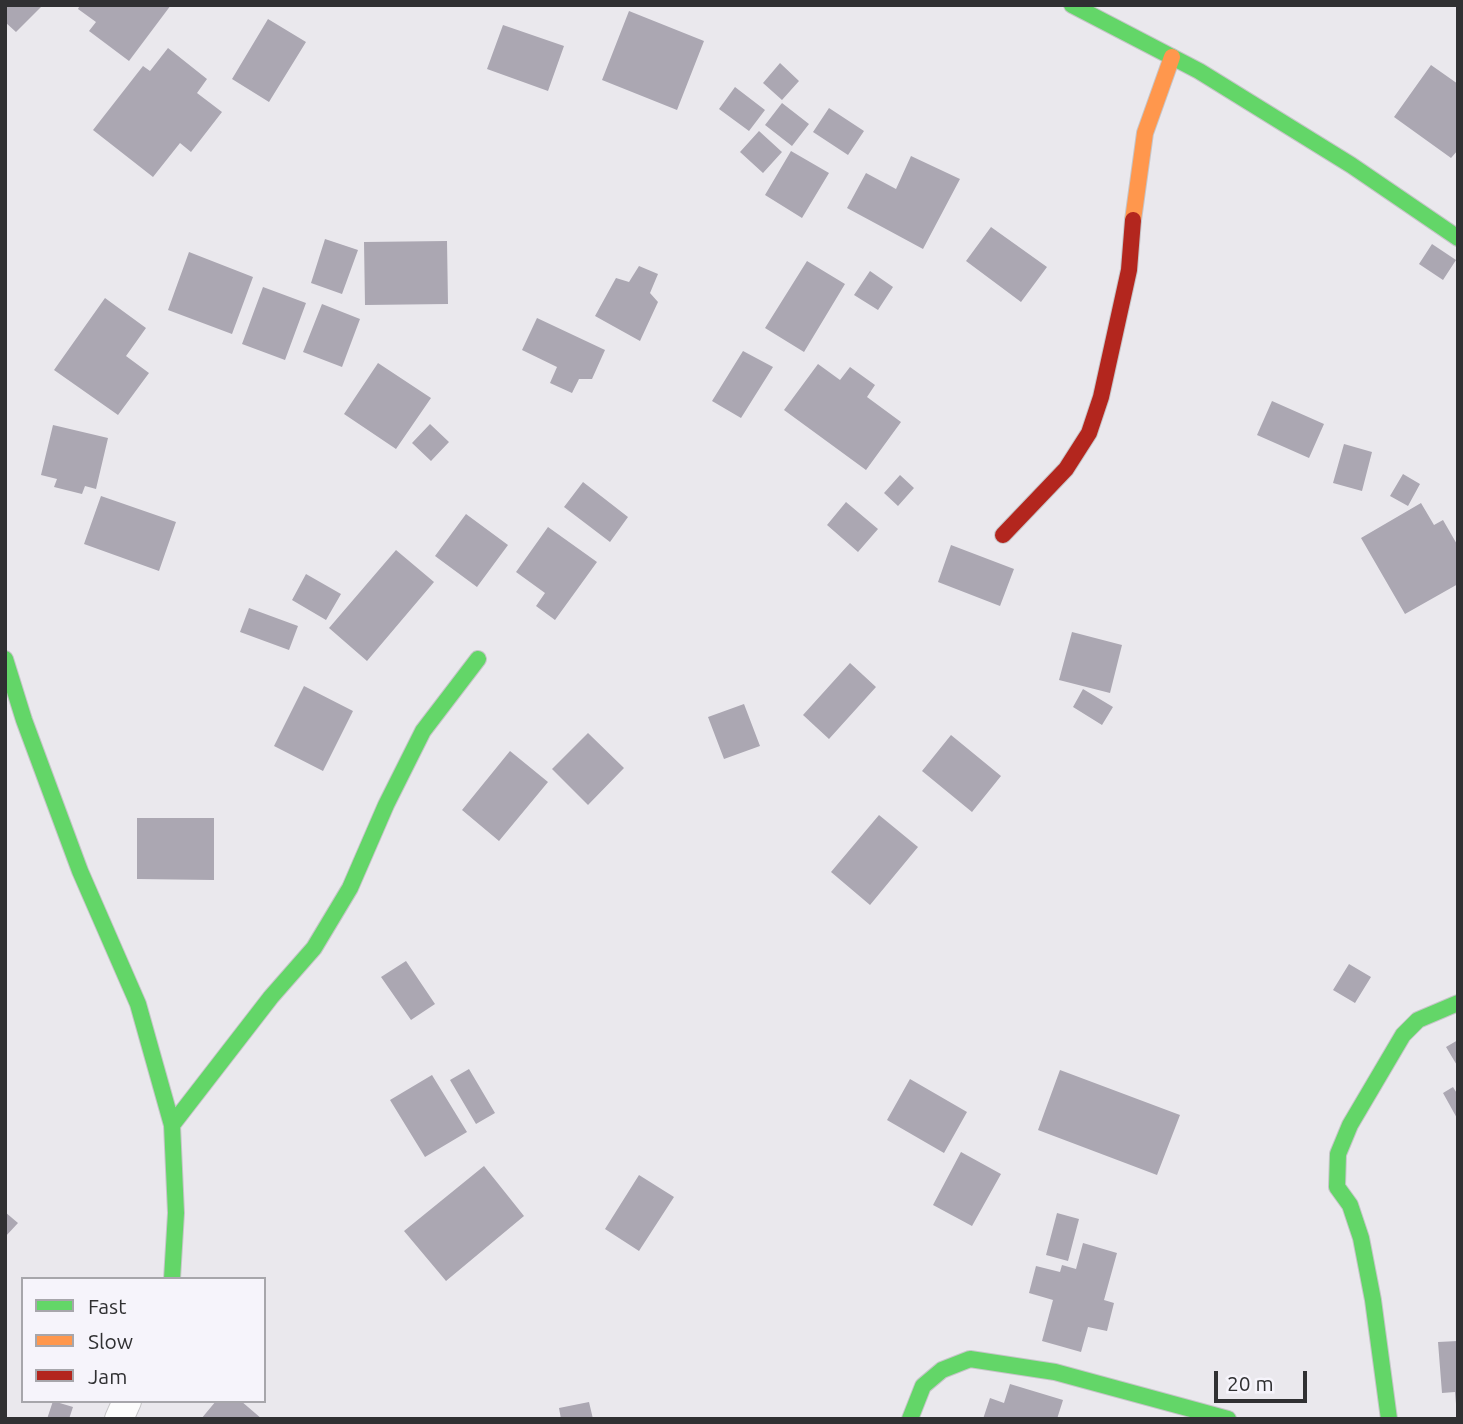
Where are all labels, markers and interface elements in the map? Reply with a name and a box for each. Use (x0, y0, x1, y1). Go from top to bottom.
legend (21, 1277, 266, 1403)
text: Fast (88, 1294, 126, 1318)
text: Slow (88, 1329, 133, 1353)
scale bar (1218, 1358, 1311, 1402)
text: Jam (88, 1364, 127, 1388)
text: 20 m (1227, 1371, 1274, 1395)

